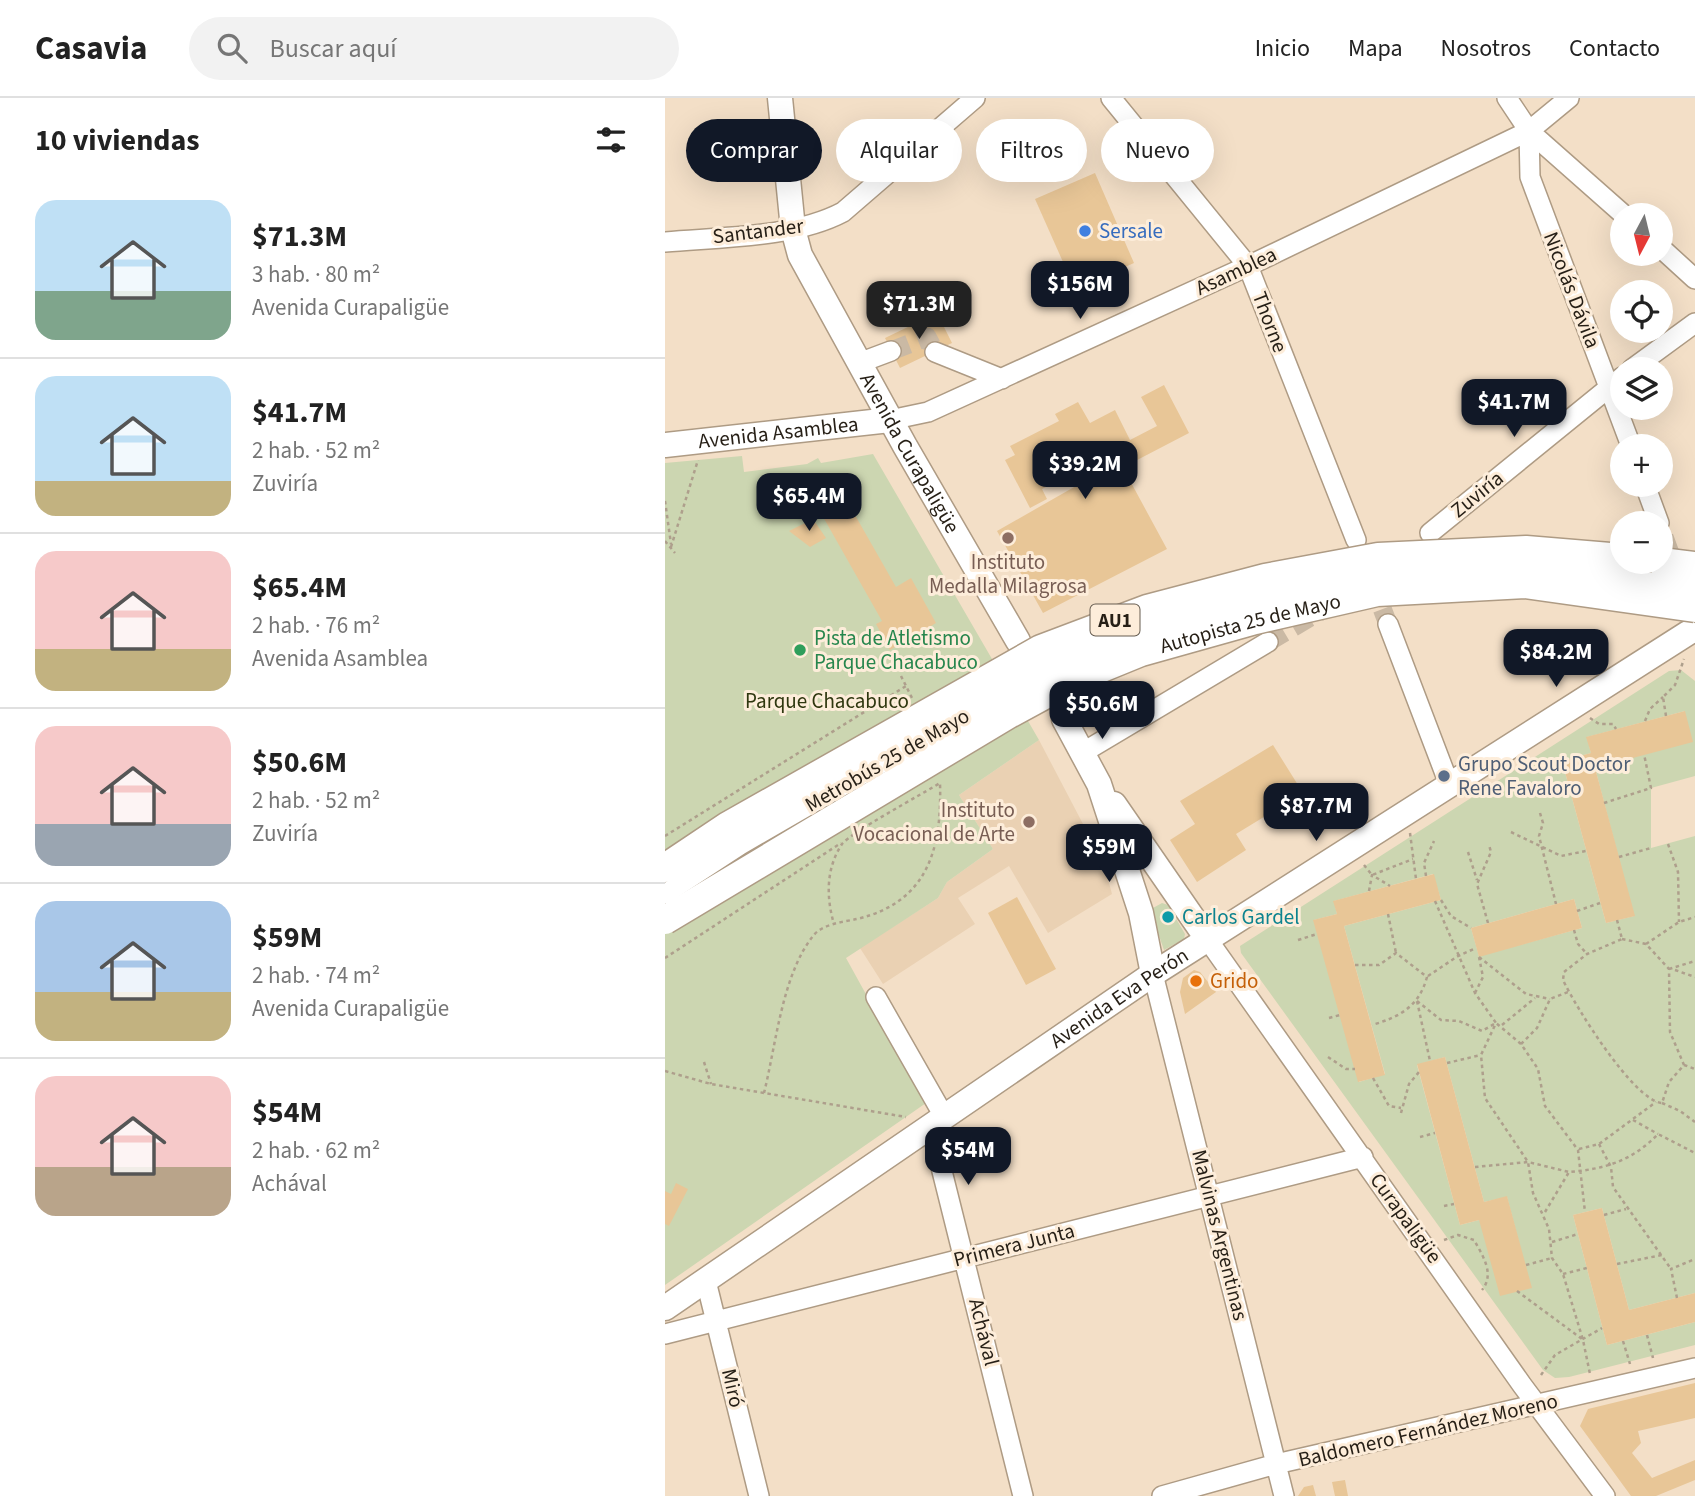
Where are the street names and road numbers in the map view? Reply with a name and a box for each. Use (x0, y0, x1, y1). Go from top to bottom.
street label: Santander (711, 210, 806, 251)
street label: Nicolás Dávila (1536, 227, 1608, 353)
street label: Asamblea (1191, 239, 1281, 303)
street label: Thorne (1245, 287, 1295, 357)
street label: Avenida Curapaligüe (853, 367, 967, 539)
street label: Avenida Asamblea (697, 409, 860, 456)
street label: Zuviría (1444, 463, 1510, 525)
street label: Autopista 25 de Mayo (1156, 586, 1344, 661)
road number: AU1 (1091, 604, 1140, 636)
street label: Metrobús 25 de Mayo (799, 701, 975, 819)
street label: Avenida Eva Perón (1044, 940, 1194, 1055)
street label: Malvinas Argentinas (1184, 1146, 1256, 1324)
street label: Curapaligüe (1363, 1167, 1449, 1269)
street label: Primera Junta (950, 1215, 1078, 1275)
street label: Achával (961, 1295, 1007, 1369)
street label: Miró (714, 1366, 752, 1410)
street label: Baldomero Fernández Moreno (1295, 1386, 1561, 1474)

